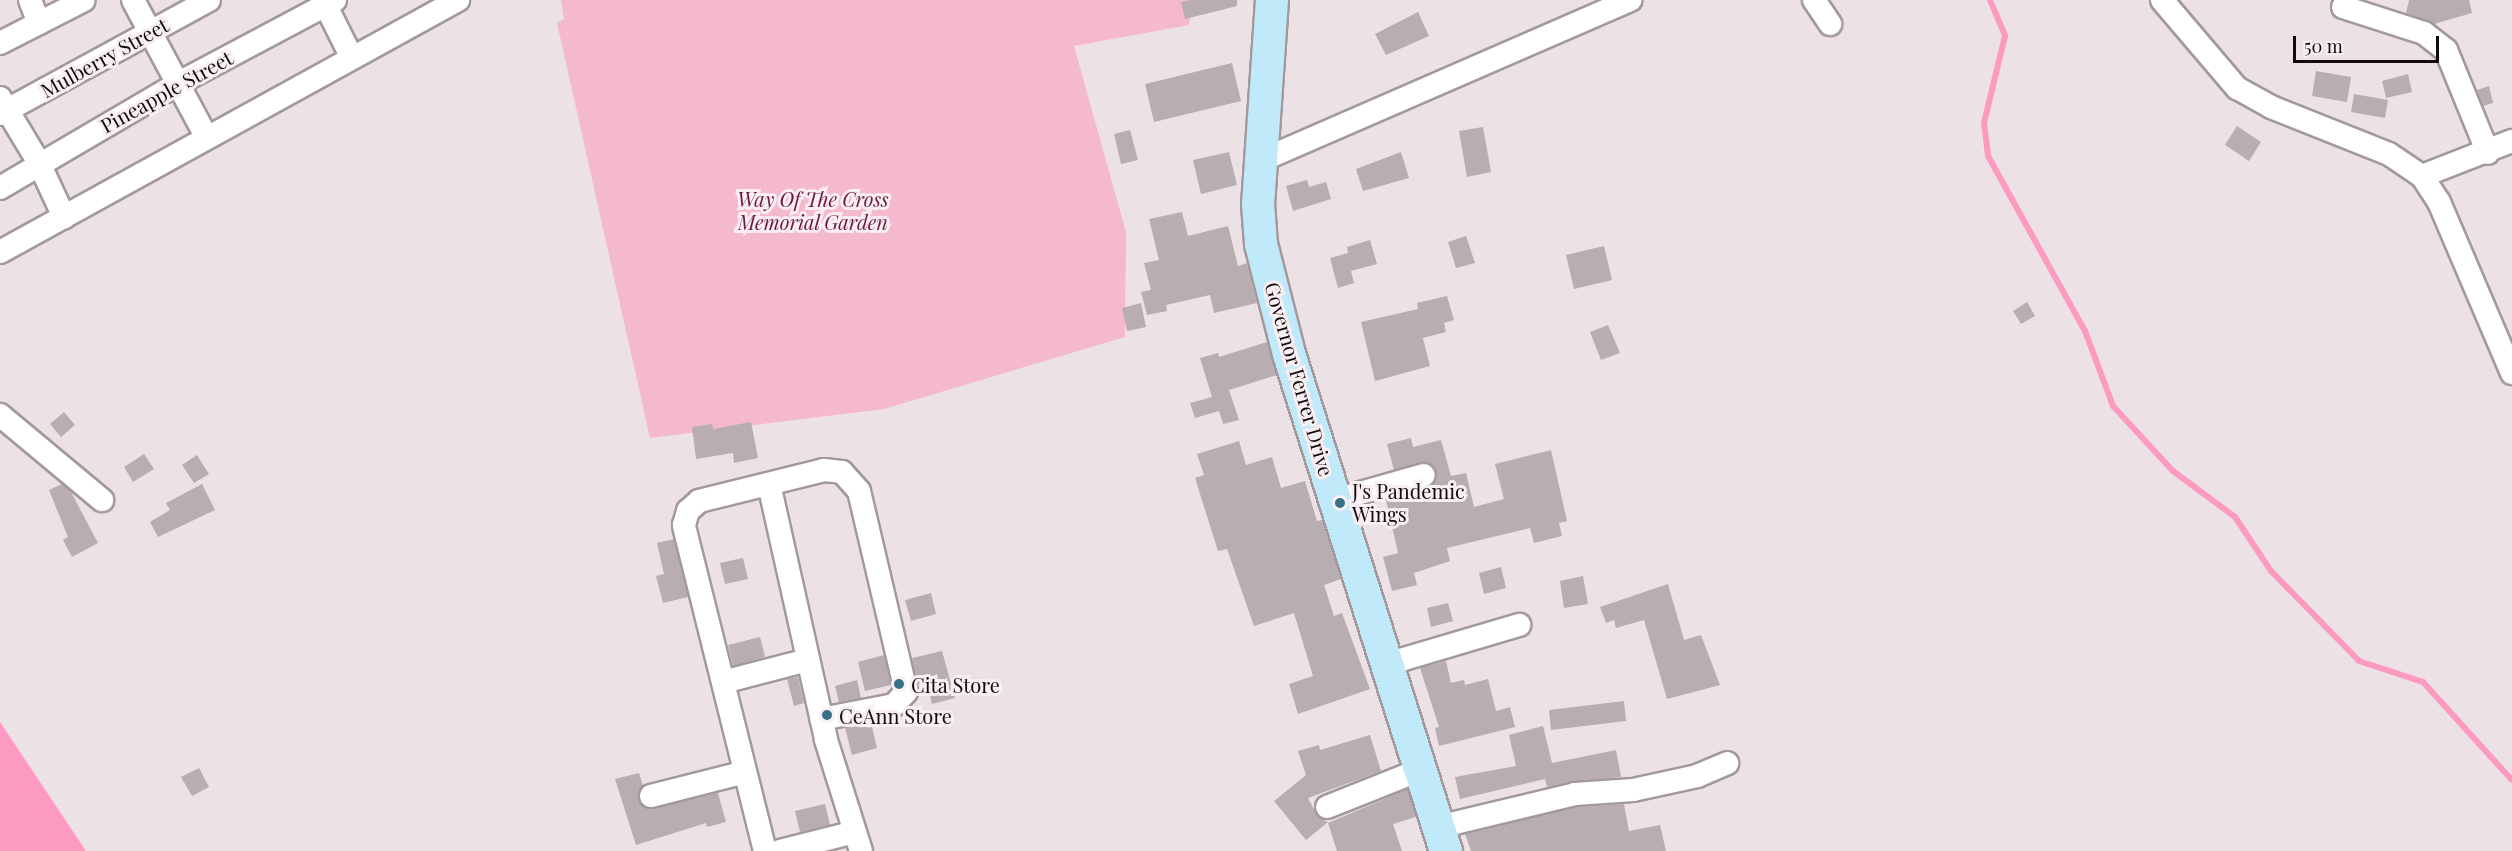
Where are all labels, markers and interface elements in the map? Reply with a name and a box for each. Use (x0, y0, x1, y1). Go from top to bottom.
street label: Mulberry Street (36, 12, 172, 102)
scale bar (2296, 24, 2442, 62)
text: 50 m (2304, 34, 2343, 58)
street label: Pineapple Street (96, 45, 236, 137)
park label: Way Of The Cross Memorial Garden (737, 186, 889, 233)
street label: Governor Ferrer Drive (1261, 279, 1339, 479)
place label: J's Pandemic Wings (1352, 479, 1465, 526)
marker: J's Pandemic Wings (1333, 496, 1347, 510)
place label: Cita Store (911, 672, 1000, 696)
marker: Cita Store (892, 677, 906, 691)
place label: CeAnn Store (839, 703, 952, 727)
marker: CeAnn Store (820, 708, 834, 722)

